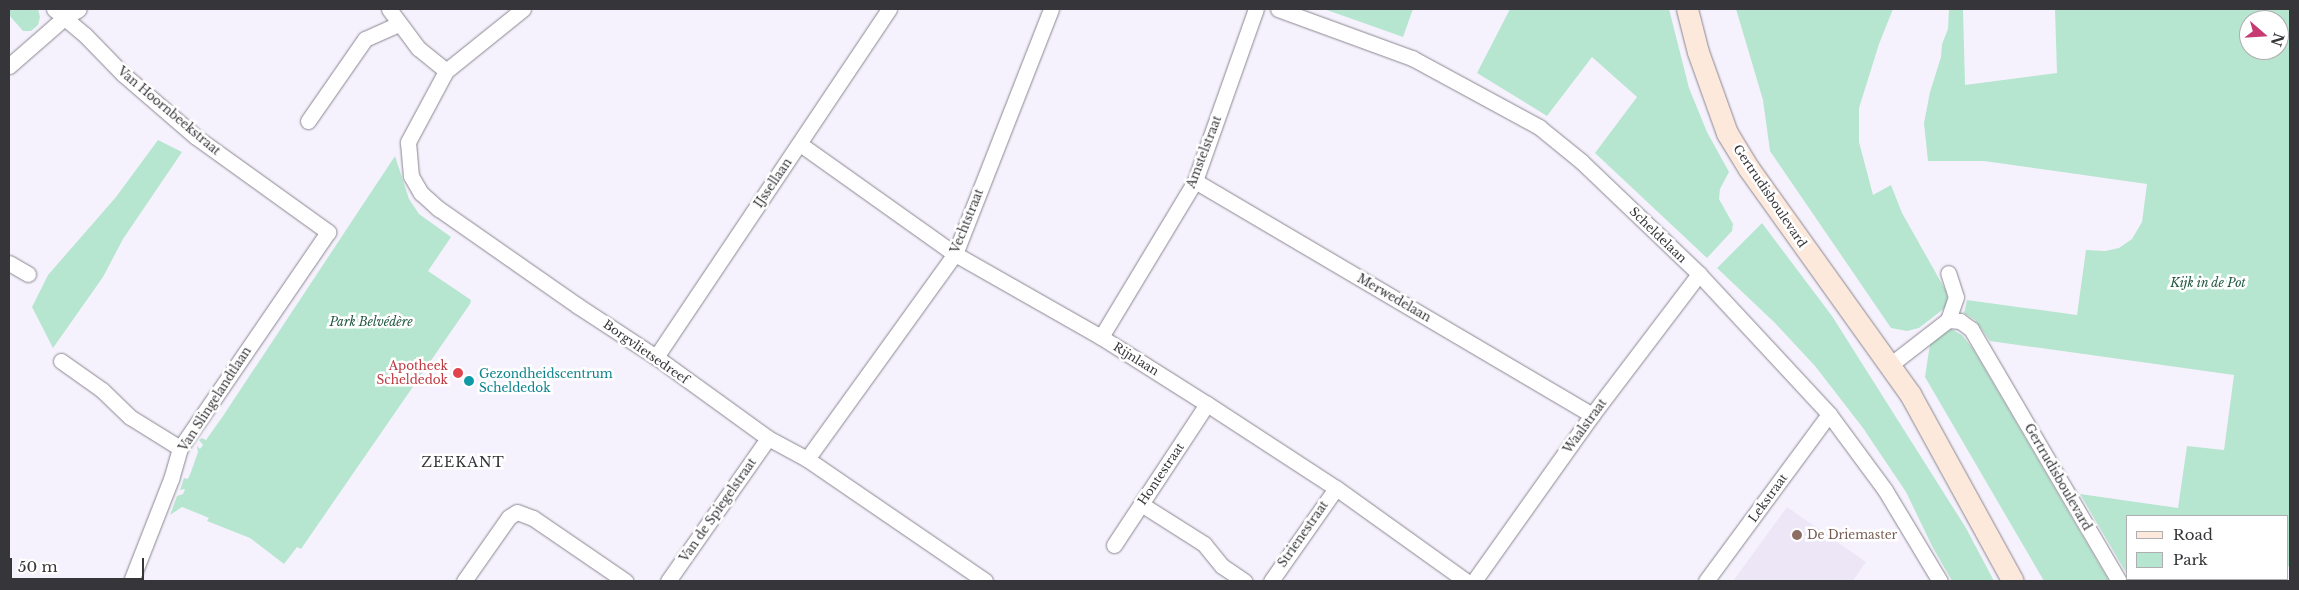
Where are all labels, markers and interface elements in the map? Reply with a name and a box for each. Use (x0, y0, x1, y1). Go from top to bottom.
north arrow (2239, 10, 2289, 60)
text: N (2267, 30, 2288, 49)
street label: Van Hoornbeekstraat (115, 64, 223, 158)
street label: Amstelstraat (1184, 114, 1224, 190)
street label: Gertrudisboulevard (1730, 142, 1810, 250)
street label: IJssellaan (751, 156, 795, 210)
street label: Vechtstraat (948, 187, 986, 255)
street label: Scheldelaan (1627, 204, 1689, 266)
street label: Merwedelaan (1355, 271, 1433, 325)
park label: Kijk in de Pot (2170, 276, 2246, 290)
park label: Park Belvédère (329, 315, 413, 329)
street label: Borgvlietsedreef (600, 317, 692, 387)
street label: Rijnlaan (1111, 339, 1161, 379)
street label: Van Slingelandtlaan (176, 344, 254, 454)
place label: Apotheek Scheldedok (376, 359, 448, 387)
marker: Apotheek Scheldedok (452, 367, 464, 379)
place label: Gezondheidscentrum Scheldedok (479, 367, 613, 395)
marker: Gezondheidscentrum Scheldedok (463, 375, 475, 387)
street label: Waalstraat (1560, 396, 1610, 456)
street label: Gertrudisboulevard (2022, 421, 2094, 533)
street label: Hontestraat (1135, 440, 1187, 508)
district label: ZEEKANT (420, 454, 506, 470)
street label: Van de Spiegelstraat (677, 455, 759, 565)
street label: Lekstraat (1746, 471, 1790, 525)
street label: Strienestraat (1275, 498, 1331, 570)
legend (2126, 515, 2289, 580)
text: Road (2173, 525, 2213, 544)
place label: De Driemaster (1807, 528, 1897, 542)
marker: De Driemaster (1791, 529, 1803, 541)
scale bar (12, 548, 146, 580)
text: Park (2173, 550, 2208, 569)
text: 50 m (18, 557, 58, 576)

